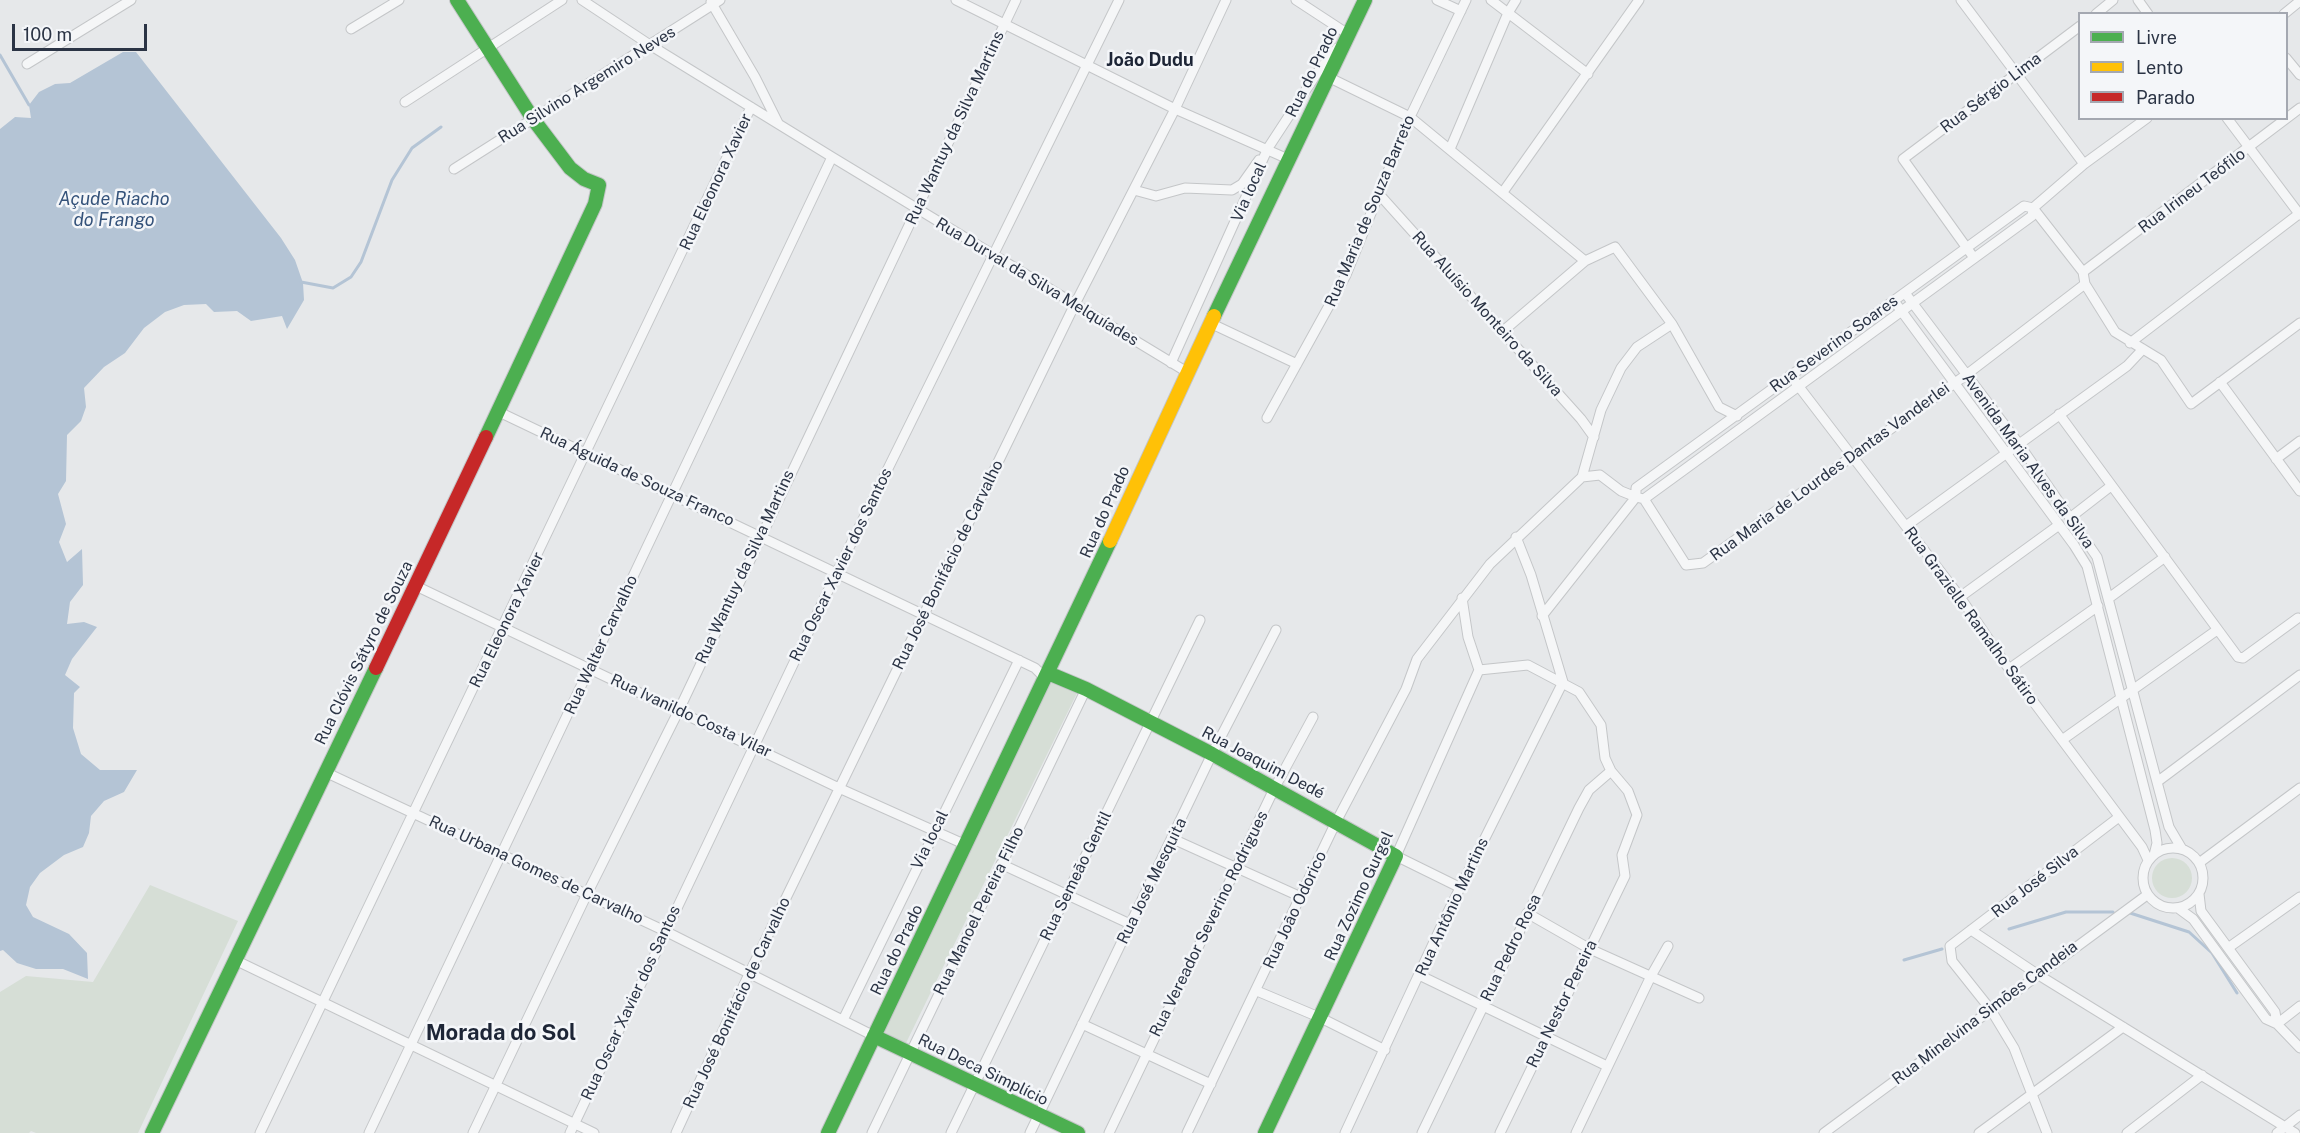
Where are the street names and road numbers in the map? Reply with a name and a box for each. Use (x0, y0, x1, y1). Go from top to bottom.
street label: Rua Silvino Argemiro Neves (495, 22, 679, 148)
street label: Rua do Prado (1282, 23, 1342, 121)
street label: Rua Wantuy da Silva Martins (902, 28, 1008, 228)
street label: Rua Sérgio Lima (1937, 49, 2045, 137)
street label: Rua Eleonora Xavier (676, 110, 756, 254)
street label: Rua Maria de Souza Barreto (1321, 112, 1419, 310)
street label: Rua Irineu Teófilo (2135, 145, 2249, 237)
street label: Via local (1227, 159, 1271, 225)
street label: Rua Durval da Silva Melquíades (932, 214, 1142, 350)
street label: Rua Aluísio Monteiro da Silva (1408, 228, 1566, 400)
street label: Rua Severino Soares (1766, 291, 1902, 397)
street label: Avenida Maria Alves da Silva (1958, 370, 2098, 552)
street label: Rua Maria de Lourdes Dantas Vanderlei (1706, 379, 1954, 565)
street label: Rua Águida de Souza Franco (537, 423, 737, 531)
street label: Rua José Bonifácio de Carvalho (889, 457, 1007, 673)
street label: Rua do Prado (1076, 463, 1134, 561)
street label: Rua Oscar Xavier dos Santos (786, 465, 896, 665)
street label: Rua Wantuy da Silva Martins (692, 467, 798, 667)
street label: Rua Grazielle Ramalho Sátiro (1900, 523, 2042, 709)
street label: Rua Eleonora Xavier (466, 549, 548, 691)
street label: Rua Clóvis Sátyro de Souza (311, 558, 417, 748)
street label: Rua Walter Carvalho (560, 572, 642, 718)
street label: Rua Ivanildo Costa Vilar (607, 670, 775, 762)
street label: Rua Joaquim Dedé (1198, 723, 1328, 803)
street label: Via local (908, 807, 952, 873)
street label: Rua Semeão Gentil (1036, 808, 1116, 944)
street label: Rua Vereador Severino Rodrigues (1146, 808, 1272, 1040)
street label: Rua Urbana Gomes de Carvalho (426, 812, 646, 928)
street label: Rua José Mesquita (1113, 815, 1191, 947)
street label: Rua Manoel Pereira Filho (930, 823, 1028, 999)
street label: Rua Zozimo Gurgel (1321, 828, 1397, 964)
street label: Rua Antônio Martins (1411, 835, 1493, 979)
street label: Rua José Silva (1988, 842, 2082, 922)
street label: Rua João Odorico (1259, 848, 1331, 972)
street label: Rua Pedro Rosa (1477, 891, 1545, 1005)
street label: Rua José Bonifácio de Carvalho (679, 894, 795, 1112)
street label: Rua do Prado (867, 901, 927, 999)
street label: Rua Oscar Xavier dos Santos (577, 902, 685, 1104)
street label: Rua Nestor Pereira (1523, 937, 1601, 1071)
street label: Rua Minelvina Simões Candeia (1889, 937, 2081, 1089)
street label: Rua Deca Simplício (915, 1030, 1051, 1110)

